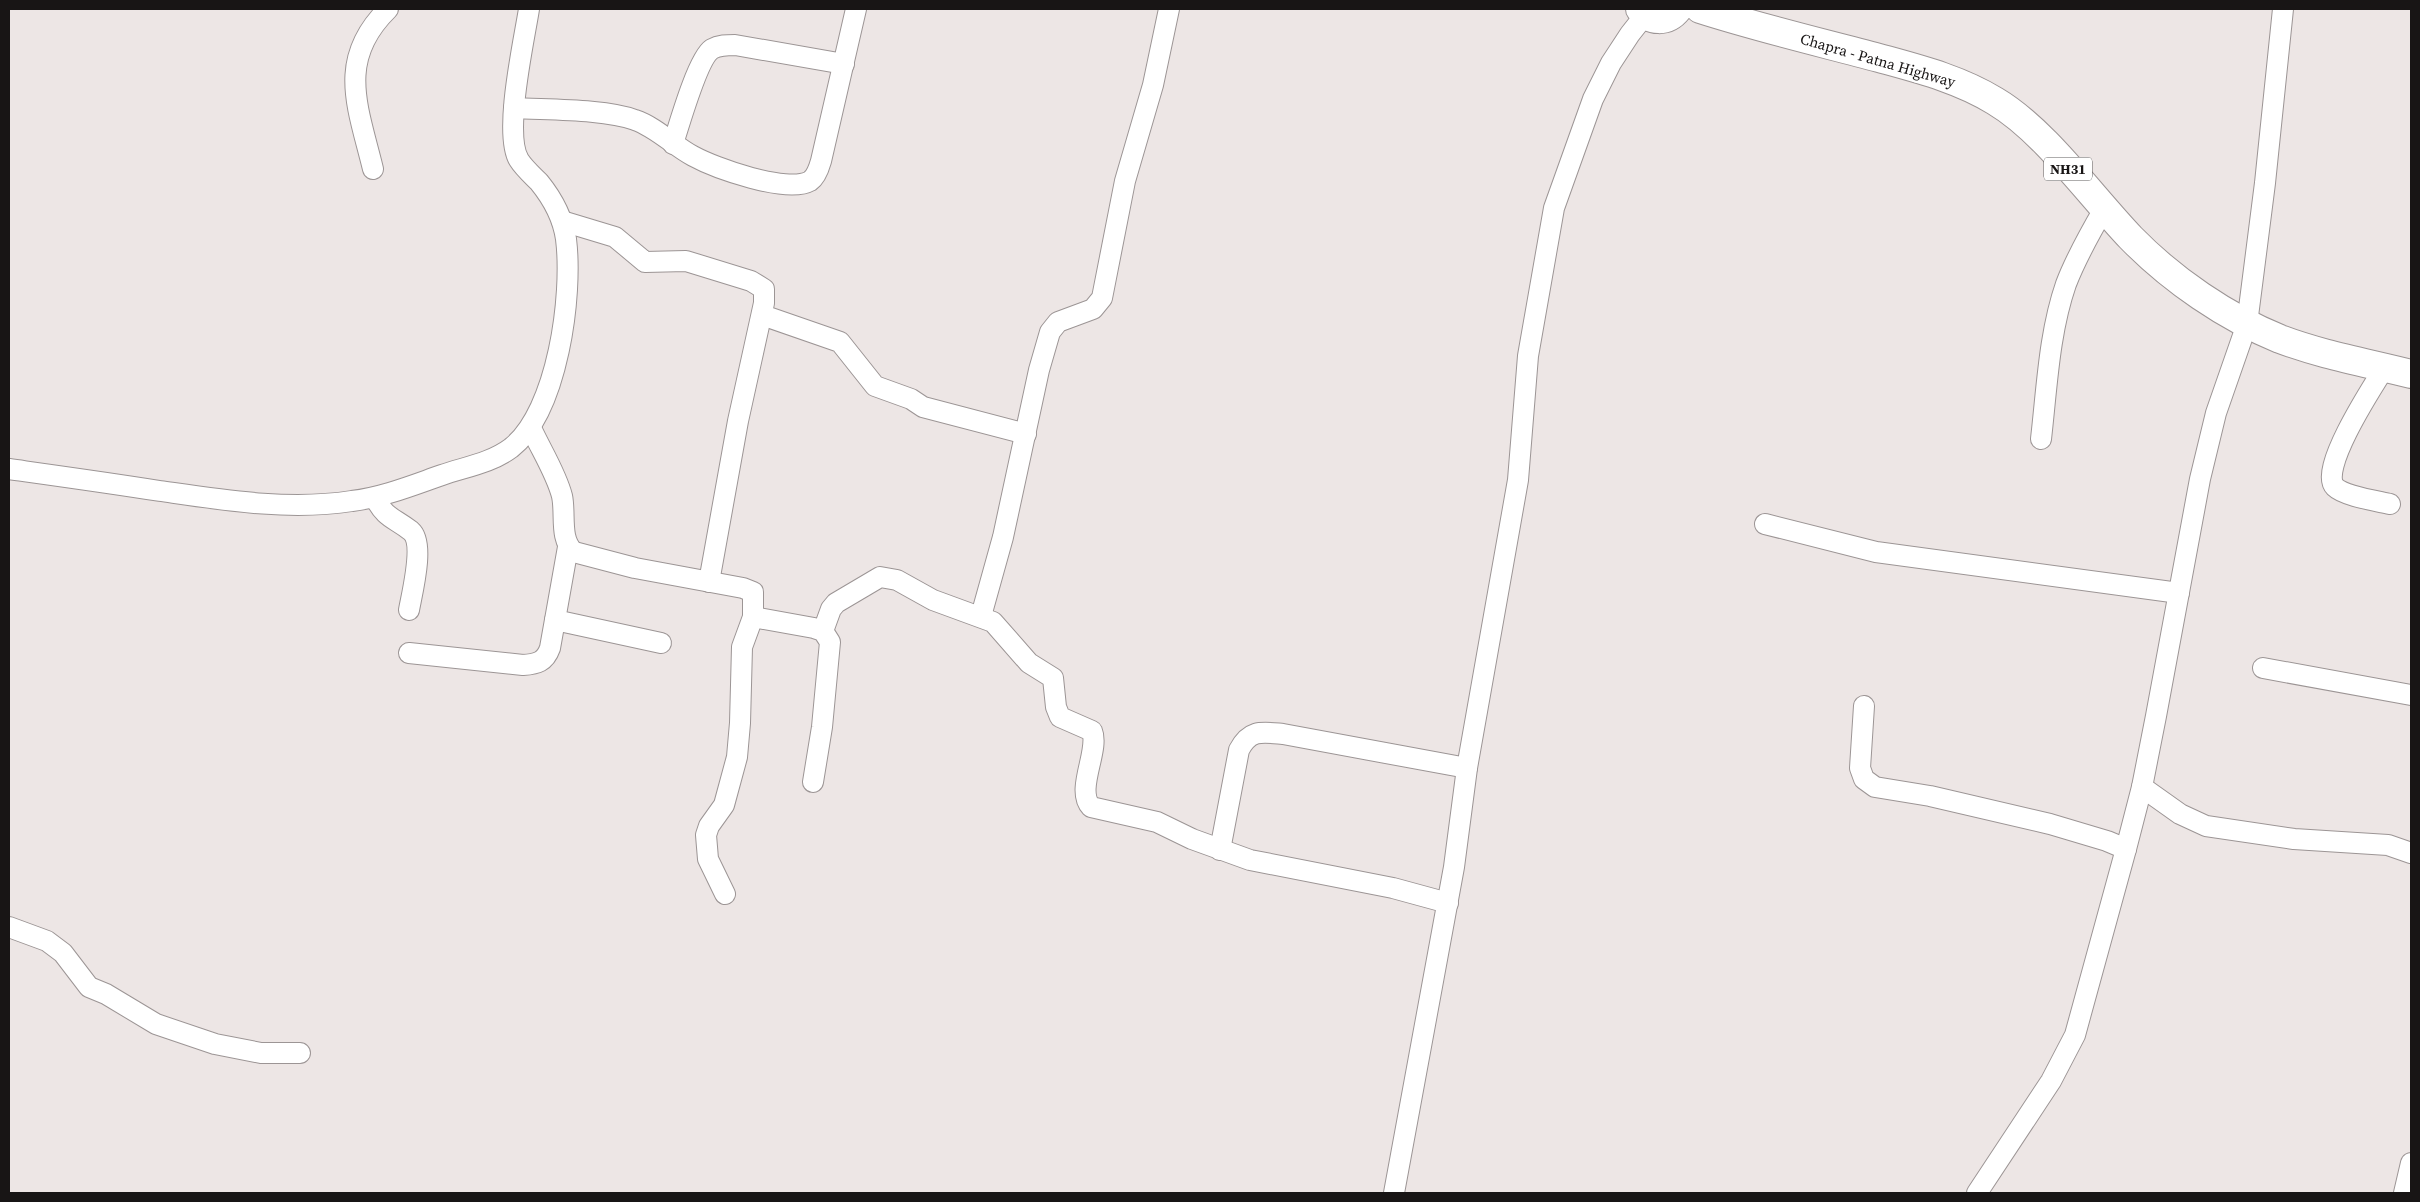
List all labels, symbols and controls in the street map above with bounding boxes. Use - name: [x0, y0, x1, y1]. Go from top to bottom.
- street label: Chapra - Patna Highway: [1798, 28, 1958, 92]
- road number: NH31: [2044, 157, 2092, 180]

